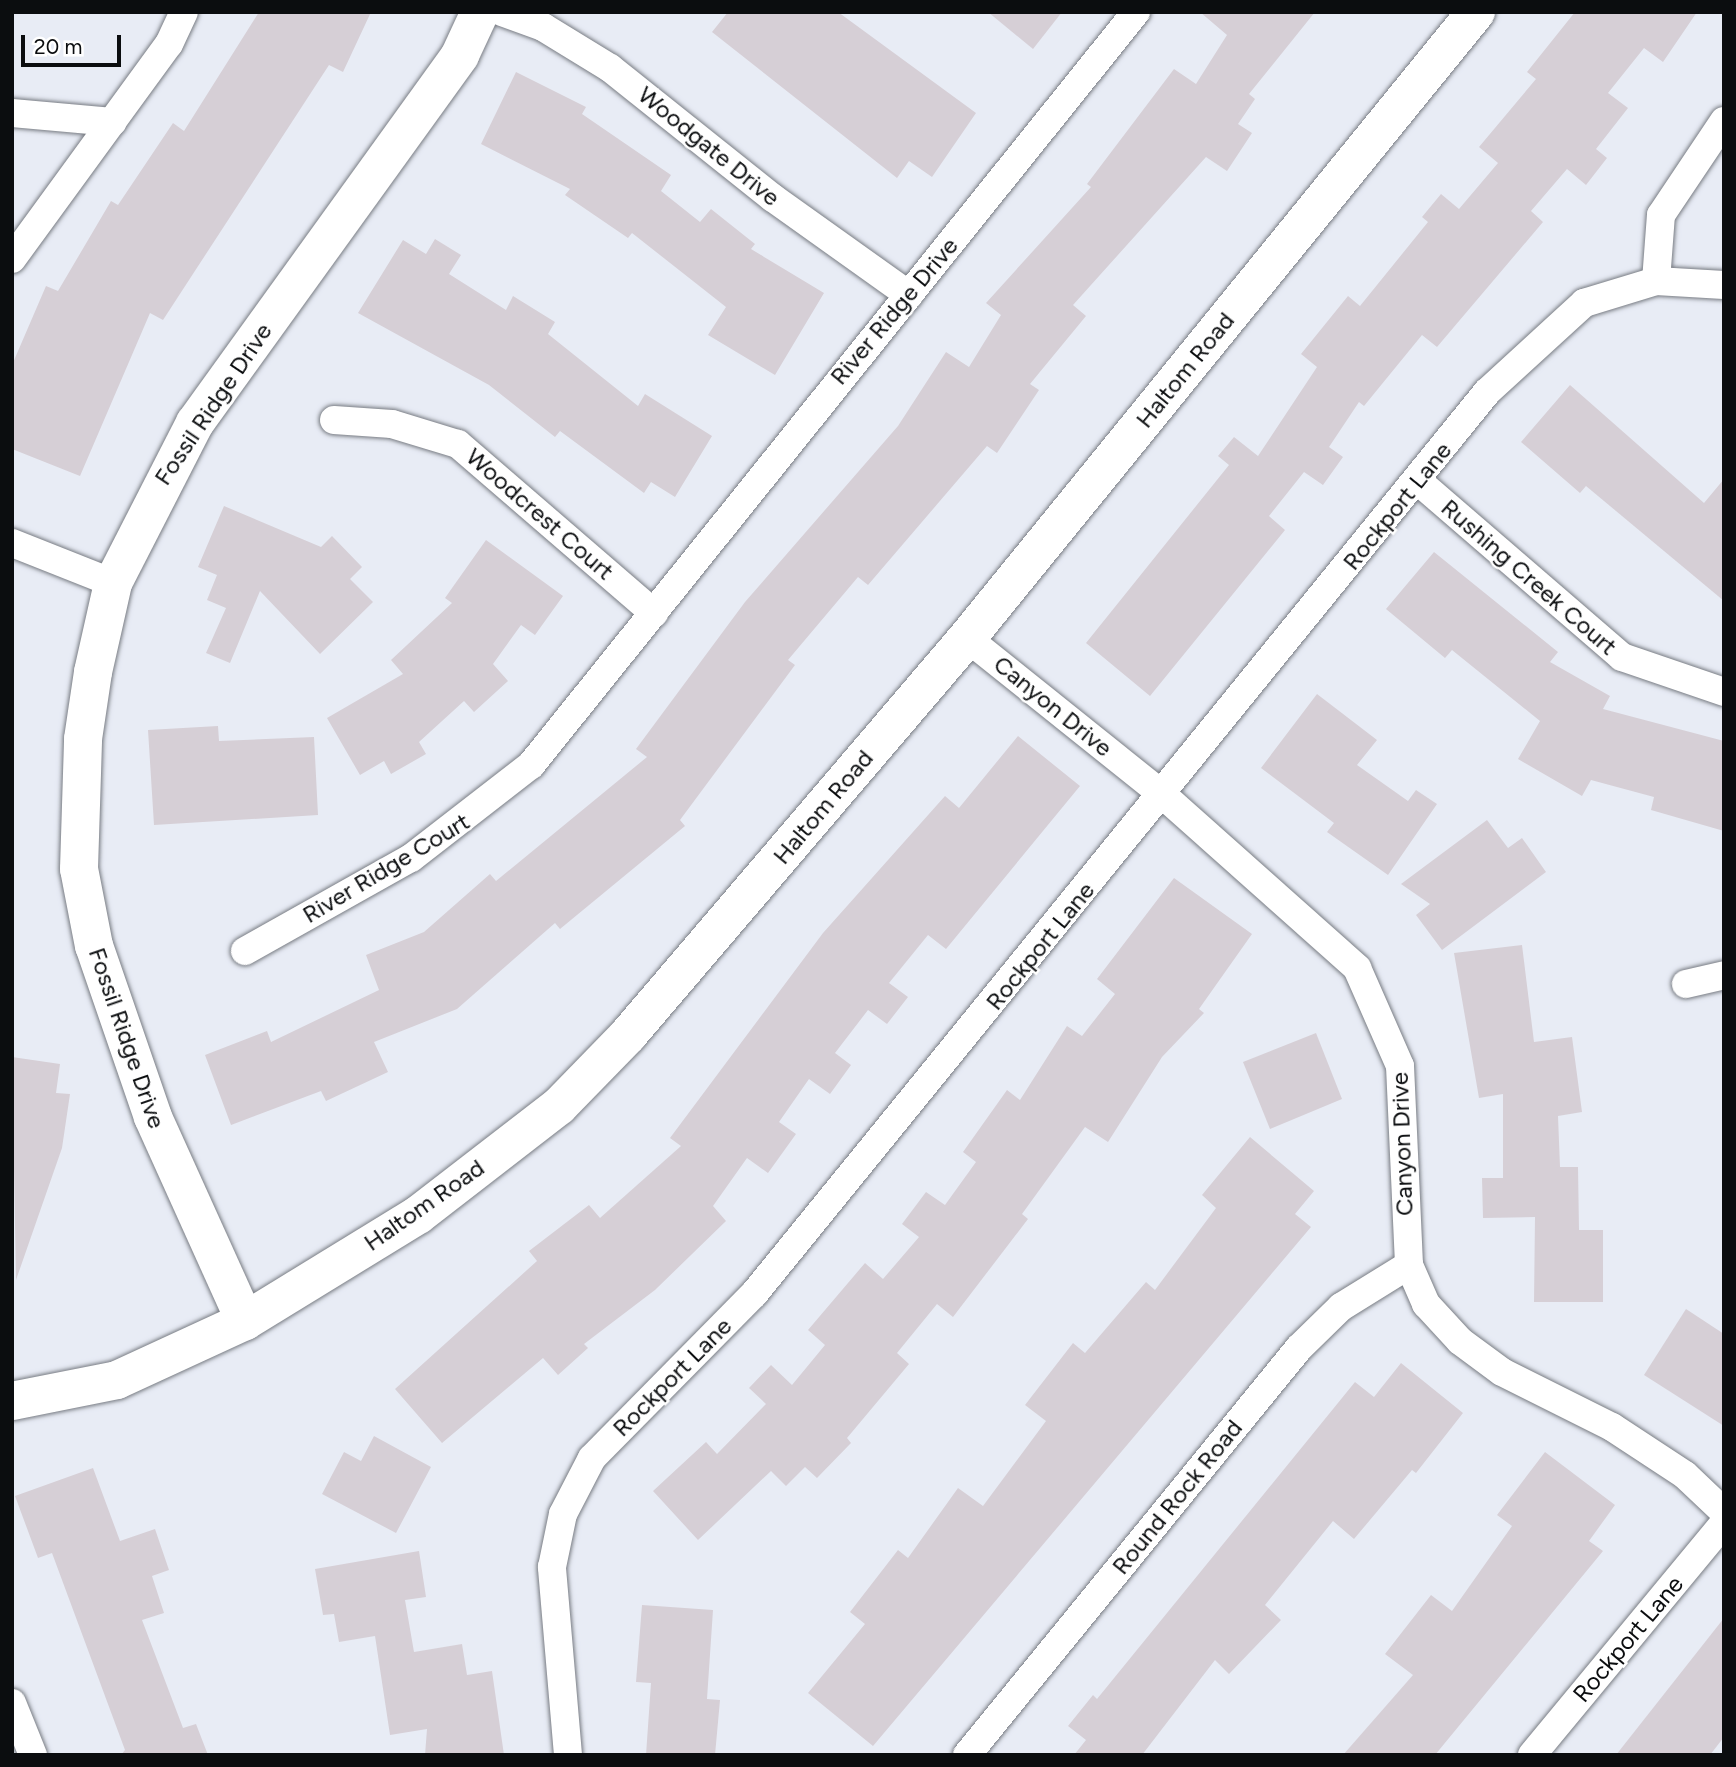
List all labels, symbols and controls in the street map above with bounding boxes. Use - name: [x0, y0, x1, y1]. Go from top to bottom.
- scale bar: [24, 21, 124, 65]
- text: 20 m: [34, 34, 82, 59]
- street label: Woodgate Drive: [632, 80, 786, 212]
- street label: River Ridge Drive: [824, 232, 964, 390]
- street label: Haltom Road: [1130, 307, 1240, 433]
- street label: Fossil Ridge Drive: [148, 318, 278, 490]
- street label: Rockport Lane: [1337, 436, 1457, 576]
- street label: Woodcrest Court: [460, 442, 620, 586]
- street label: Rushing Creek Court: [1435, 493, 1623, 661]
- street label: Canyon Drive: [988, 650, 1118, 762]
- street label: Haltom Road: [767, 744, 879, 870]
- street label: River Ridge Court: [297, 807, 475, 929]
- street label: Rockport Lane: [980, 876, 1100, 1016]
- street label: Fossil Ridge Drive: [83, 944, 171, 1132]
- street label: Canyon Drive: [1385, 1072, 1419, 1216]
- street label: Haltom Road: [358, 1153, 490, 1257]
- street label: Rockport Lane: [607, 1312, 737, 1442]
- street label: Round Rock Road: [1106, 1414, 1248, 1580]
- street label: Rockport Lane: [1567, 1570, 1689, 1708]

